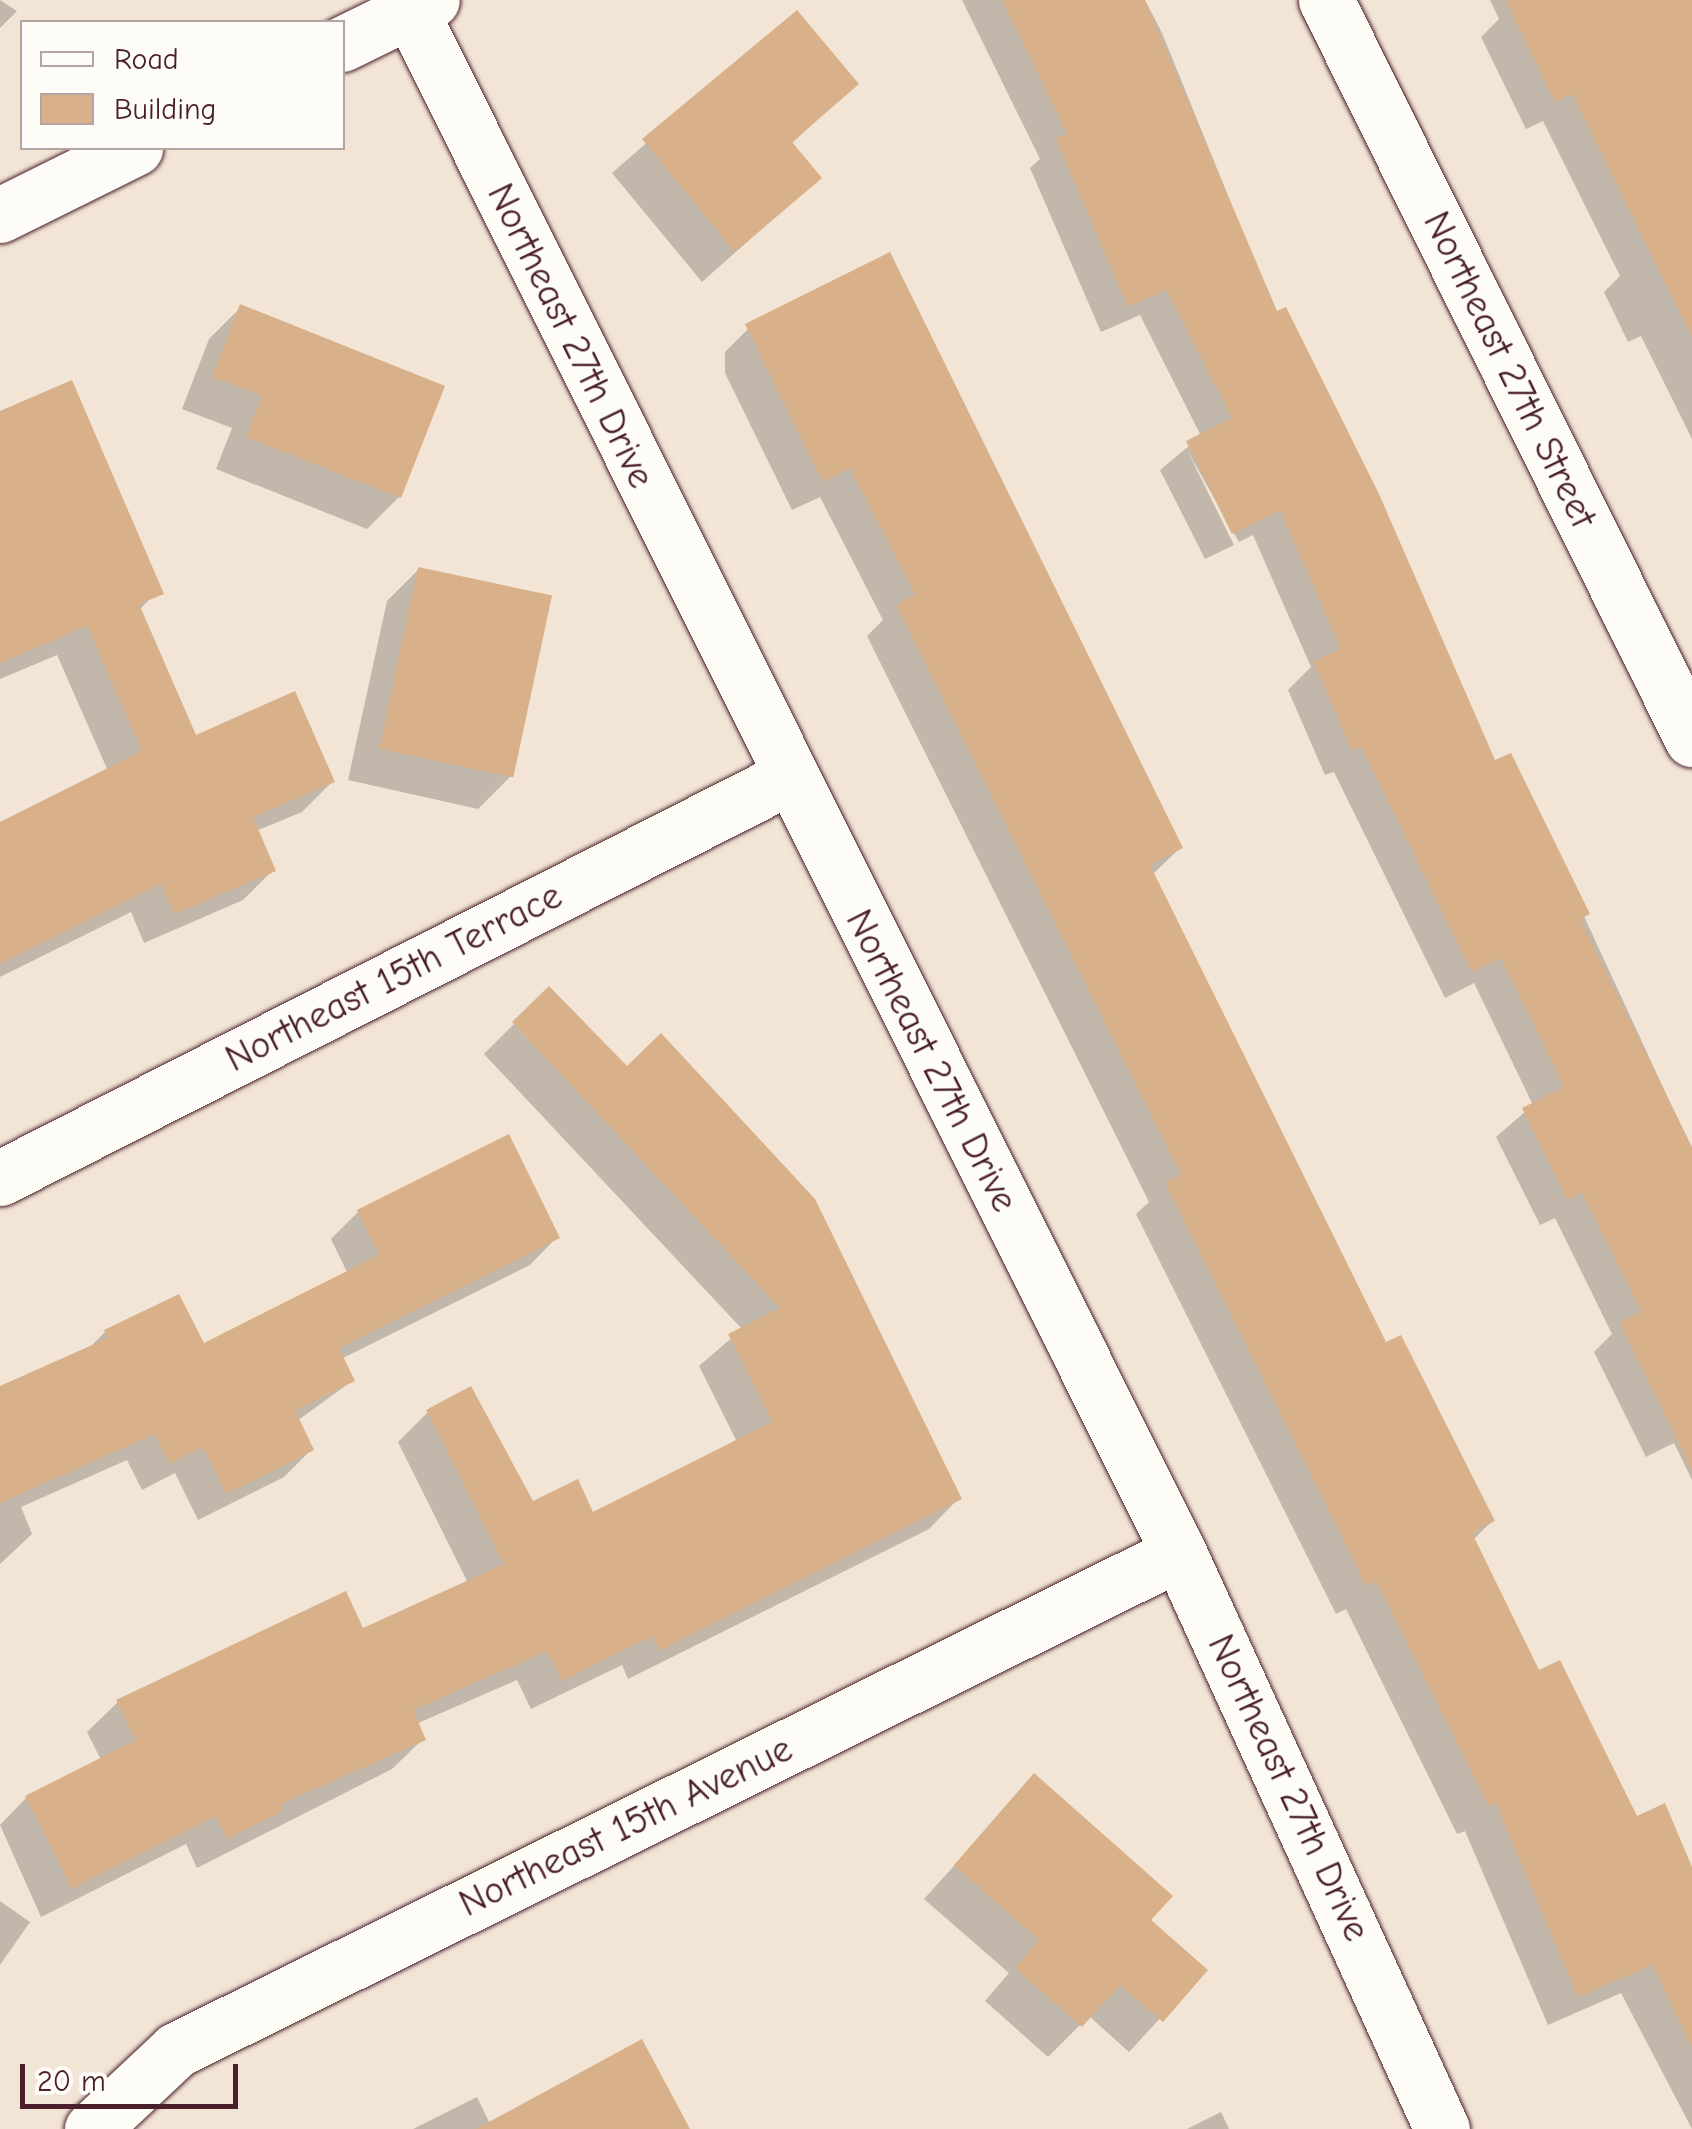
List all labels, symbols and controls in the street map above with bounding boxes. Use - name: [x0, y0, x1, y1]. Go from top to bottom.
- legend: [20, 20, 345, 150]
- text: Road: [114, 42, 179, 77]
- text: Building: [114, 92, 217, 127]
- street label: Northeast 27th Drive: [477, 176, 663, 496]
- street label: Northeast 27th Street: [1413, 204, 1605, 536]
- street label: Northeast 15th Terrace: [218, 873, 570, 1083]
- street label: Northeast 27th Drive: [835, 902, 1027, 1220]
- street label: Northeast 27th Drive: [1197, 1628, 1379, 1948]
- street label: Northeast 15th Avenue: [452, 1727, 800, 1927]
- scale bar: [25, 2044, 242, 2106]
- text: 20 m: [37, 2064, 106, 2099]

